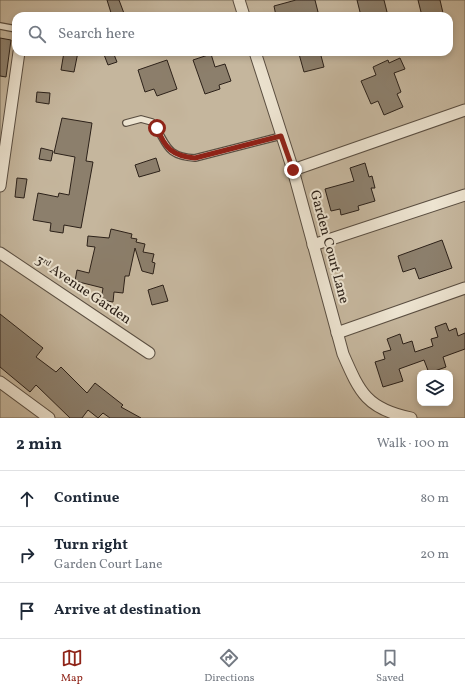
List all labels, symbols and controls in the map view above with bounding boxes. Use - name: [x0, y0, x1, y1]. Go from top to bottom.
- search box: [12, 12, 453, 56]
- icon: search: [26, 23, 48, 45]
- text: Search here: [58, 24, 135, 45]
- route start: [148, 119, 166, 137]
- route end: [284, 161, 302, 179]
- street label: Garden Court Lane: [305, 188, 353, 306]
- street label: 3ʳᵈ Avenue Garden: [31, 251, 135, 329]
- map controls: [417, 370, 453, 406]
- button: layers: [417, 370, 453, 406]
- text: 2 min: [16, 433, 62, 456]
- text: Walk · 100 m: [377, 435, 449, 453]
- icon: ahead: [16, 488, 38, 510]
- text: Continue: [54, 488, 119, 509]
- text: 80 m: [420, 490, 449, 508]
- text: Turn right: [54, 535, 128, 556]
- icon: right: [16, 544, 38, 566]
- text: 20 m: [420, 546, 449, 564]
- text: Garden Court Lane: [54, 556, 162, 574]
- icon: arrive: [16, 600, 38, 622]
- text: Arrive at destination: [54, 600, 201, 621]
- tab: Map: [61, 647, 83, 686]
- tab: Directions: [204, 647, 255, 686]
- tab: Saved: [376, 647, 404, 686]

